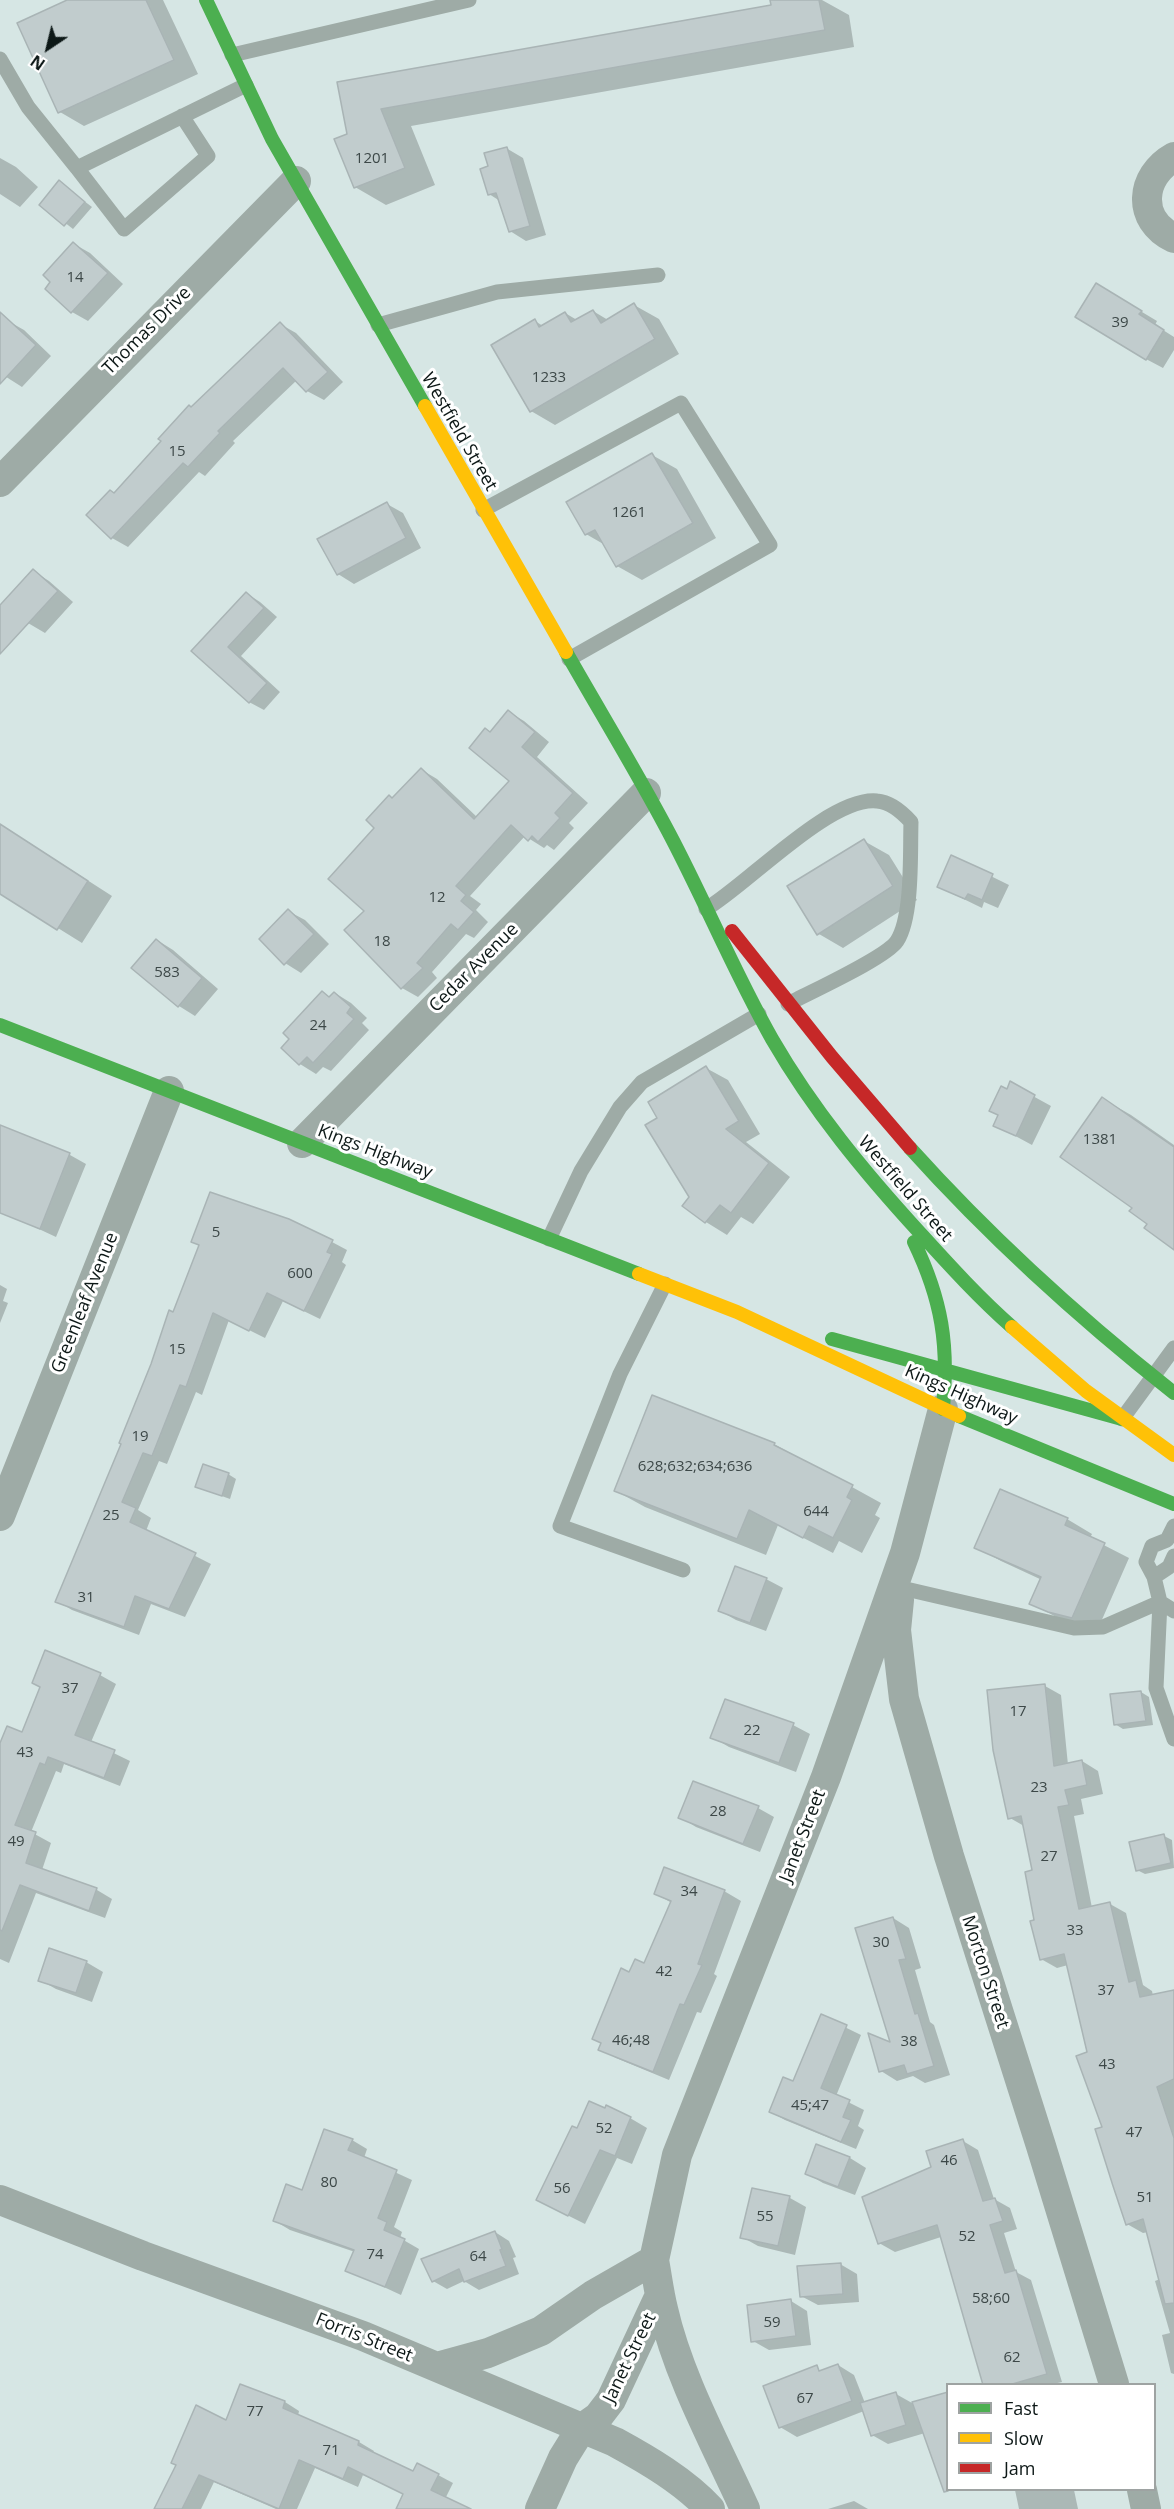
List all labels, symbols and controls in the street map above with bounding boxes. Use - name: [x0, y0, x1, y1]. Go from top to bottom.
- north arrow: [18, 18, 78, 78]
- text: N: [26, 50, 49, 75]
- house number: 1201: [355, 150, 389, 168]
- house number: 14: [66, 269, 84, 287]
- street label: Thomas Drive: [98, 282, 196, 380]
- house number: 39: [1111, 314, 1129, 332]
- street label: Westfield Street: [416, 369, 502, 495]
- house number: 1233: [532, 369, 566, 387]
- house number: 15: [168, 443, 186, 461]
- house number: 1261: [612, 504, 646, 522]
- house number: 12: [428, 889, 446, 907]
- street label: Cedar Avenue: [425, 919, 523, 1017]
- house number: 18: [373, 933, 391, 951]
- house number: 583: [154, 964, 180, 982]
- house number: 24: [309, 1017, 327, 1035]
- street label: Kings Highway: [315, 1120, 435, 1184]
- house number: 1381: [1083, 1131, 1117, 1149]
- street label: Westfield Street: [853, 1132, 957, 1246]
- house number: 5: [212, 1224, 220, 1242]
- street label: Greenleaf Avenue: [47, 1230, 123, 1376]
- house number: 600: [287, 1265, 313, 1283]
- house number: 15: [168, 1341, 186, 1359]
- street label: Kings Highway: [901, 1360, 1021, 1430]
- house number: 19: [131, 1428, 149, 1446]
- house number: 628;632;634;636: [638, 1458, 752, 1476]
- house number: 644: [803, 1503, 829, 1521]
- house number: 25: [102, 1507, 120, 1525]
- house number: 31: [77, 1589, 95, 1607]
- house number: 37: [61, 1680, 79, 1698]
- house number: 17: [1009, 1703, 1027, 1721]
- house number: 22: [743, 1722, 761, 1740]
- house number: 43: [16, 1744, 34, 1762]
- house number: 23: [1030, 1779, 1048, 1797]
- street label: Janet Street: [775, 1787, 831, 1885]
- house number: 28: [709, 1803, 727, 1821]
- house number: 49: [7, 1833, 25, 1851]
- house number: 27: [1040, 1848, 1058, 1866]
- house number: 34: [680, 1883, 698, 1901]
- street label: Morton Street: [957, 1913, 1013, 2031]
- house number: 33: [1066, 1922, 1084, 1940]
- house number: 30: [872, 1934, 890, 1952]
- house number: 42: [655, 1963, 673, 1981]
- house number: 37: [1097, 1982, 1115, 2000]
- house number: 46;48: [612, 2032, 650, 2050]
- house number: 38: [900, 2033, 918, 2051]
- house number: 43: [1098, 2056, 1116, 2074]
- house number: 45;47: [791, 2097, 829, 2115]
- house number: 52: [595, 2120, 613, 2138]
- house number: 47: [1125, 2124, 1143, 2142]
- house number: 46: [940, 2152, 958, 2170]
- house number: 80: [320, 2174, 338, 2192]
- house number: 56: [553, 2180, 571, 2198]
- house number: 51: [1136, 2189, 1154, 2207]
- house number: 55: [756, 2208, 774, 2226]
- house number: 52: [958, 2228, 976, 2246]
- house number: 74: [366, 2246, 384, 2264]
- house number: 64: [469, 2248, 487, 2266]
- house number: 58;60: [972, 2290, 1010, 2308]
- street label: Forris Street: [312, 2309, 416, 2367]
- street label: Janet Street: [599, 2310, 661, 2406]
- house number: 59: [763, 2314, 781, 2332]
- house number: 62: [1003, 2349, 1021, 2367]
- legend: [946, 2383, 1156, 2491]
- house number: 67: [796, 2390, 814, 2408]
- text: Fast: [1004, 2396, 1038, 2420]
- house number: 77: [246, 2403, 264, 2421]
- text: Slow: [1004, 2426, 1043, 2450]
- house number: 71: [322, 2442, 340, 2460]
- text: Jam: [1004, 2456, 1036, 2480]

